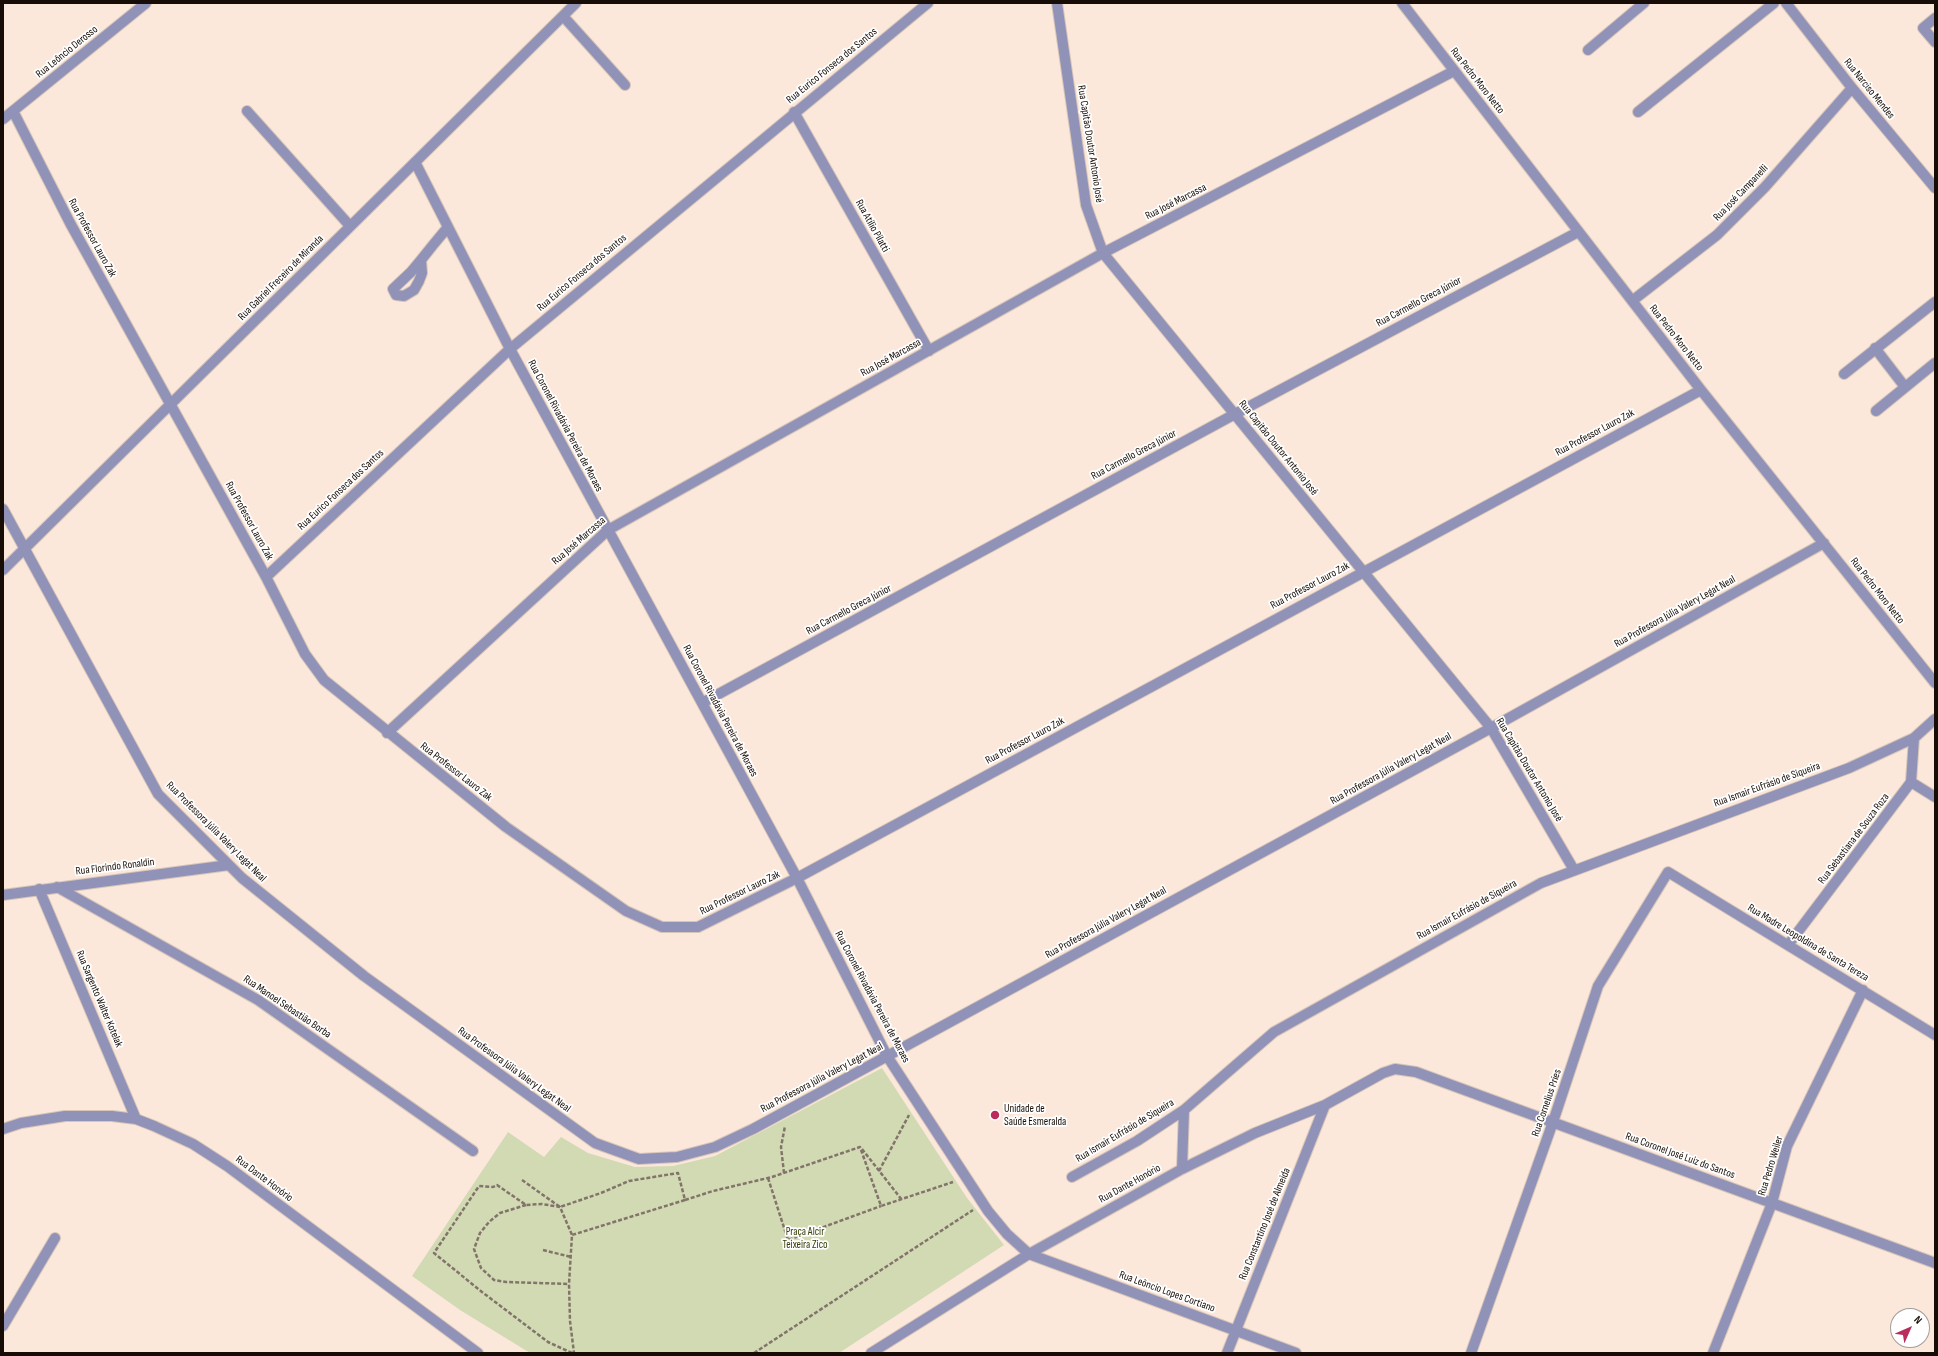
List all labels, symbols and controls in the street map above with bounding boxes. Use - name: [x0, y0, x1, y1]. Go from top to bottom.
- street label: Rua Leôncio Derosso: [33, 23, 101, 81]
- street label: Rua Eurico Fonseca dos Santos: [784, 25, 880, 107]
- street label: Rua Pedro Moro Netto: [1447, 45, 1507, 117]
- street label: Rua Narciso Mendes: [1841, 56, 1897, 122]
- street label: Rua Capitão Doutor Antonio José: [1074, 84, 1106, 204]
- street label: Rua José Campanelli: [1711, 162, 1771, 224]
- street label: Rua José Marcassa: [1143, 181, 1209, 223]
- street label: Rua Professor Lauro Zak: [65, 197, 119, 279]
- street label: Rua Atílio Pilatti: [852, 197, 892, 255]
- street label: Rua Eurico Fonseca dos Santos: [535, 232, 629, 314]
- street label: Rua Gabriel Freceiro de Miranda: [236, 233, 326, 323]
- street label: Rua Carmello Greca Júnior: [1374, 274, 1464, 330]
- street label: Rua Pedro Moro Netto: [1646, 302, 1706, 374]
- street label: Rua José Marcassa: [859, 336, 923, 380]
- street label: Rua Coronel Rivadávia Pereira de Moraes: [525, 358, 605, 494]
- street label: Rua Capitão Doutor Antonio José: [1236, 398, 1320, 498]
- street label: Rua Professor Lauro Zak: [1553, 407, 1637, 459]
- street label: Rua Carmello Greca Júnior: [1089, 427, 1179, 483]
- street label: Rua Eurico Fonseca dos Santos: [295, 447, 387, 533]
- street label: Rua Professor Lauro Zak: [222, 480, 276, 562]
- street label: Rua José Marcassa: [549, 514, 609, 568]
- street label: Rua Pedro Moro Netto: [1847, 555, 1907, 627]
- street label: Rua Professor Lauro Zak: [1268, 560, 1352, 612]
- street label: Rua Professora Júlia Valery Legat Neal: [1612, 573, 1738, 651]
- street label: Rua Carmello Greca Júnior: [804, 582, 894, 638]
- street label: Rua Coronel Rivadávia Pereira de Moraes: [680, 643, 760, 779]
- street label: Rua Professor Lauro Zak: [983, 715, 1067, 767]
- street label: Rua Capitão Doutor Antonio José: [1493, 716, 1565, 824]
- street label: Rua Professora Júlia Valery Legat Neal: [1328, 730, 1454, 808]
- street label: Rua Professor Lauro Zak: [417, 740, 495, 804]
- street label: Rua Ismair Eufrásio de Siqueira: [1712, 760, 1822, 810]
- street label: Rua Professora Júlia Valery Legat Neal: [163, 779, 269, 885]
- street label: Rua Sebastiana de Souza Roza: [1816, 791, 1892, 887]
- street label: Rua Florindo Ronaldin: [75, 856, 155, 878]
- street label: Rua Professor Lauro Zak: [698, 868, 782, 918]
- street label: Rua Ismair Eufrásio de Siqueira: [1415, 877, 1519, 943]
- street label: Rua Professora Júlia Valery Legat Neal: [1043, 884, 1169, 962]
- street label: Rua Madre Leopoldina de Santa Tereza: [1745, 902, 1871, 984]
- street label: Rua Coronel Rivadávia Pereira de Moraes: [832, 929, 912, 1065]
- street label: Rua Sargento Walter Kotelak: [73, 949, 125, 1049]
- street label: Rua Manoel Sebastião Borba: [241, 973, 333, 1041]
- street label: Rua Professora Júlia Valery Legat Neal: [455, 1025, 573, 1115]
- street label: Rua Professora Júlia Valery Legat Neal: [759, 1040, 885, 1116]
- street label: Rua Cornelius Pries: [1529, 1067, 1565, 1139]
- street label: Rua Ismair Eufrásio de Siqueira: [1073, 1096, 1177, 1166]
- place label: Unidade de Saúde Esmeralda: [1004, 1102, 1066, 1128]
- marker: Unidade de Saúde Esmeralda: [989, 1109, 1001, 1121]
- street label: Rua Coronel José Luiz do Santos: [1623, 1130, 1737, 1182]
- street label: Rua Pedro Weiler: [1756, 1135, 1786, 1197]
- street label: Rua Dante Honório: [233, 1153, 295, 1205]
- street label: Rua Dante Honório: [1097, 1162, 1163, 1206]
- street label: Rua Constantino José de Almeida: [1236, 1166, 1294, 1282]
- park label: Praça Alcir Teixeira Zico: [782, 1225, 828, 1251]
- street label: Rua Leôncio Lopes Cortiano: [1117, 1268, 1217, 1316]
- north arrow: [1890, 1308, 1930, 1348]
- text: N: [1911, 1313, 1925, 1327]

